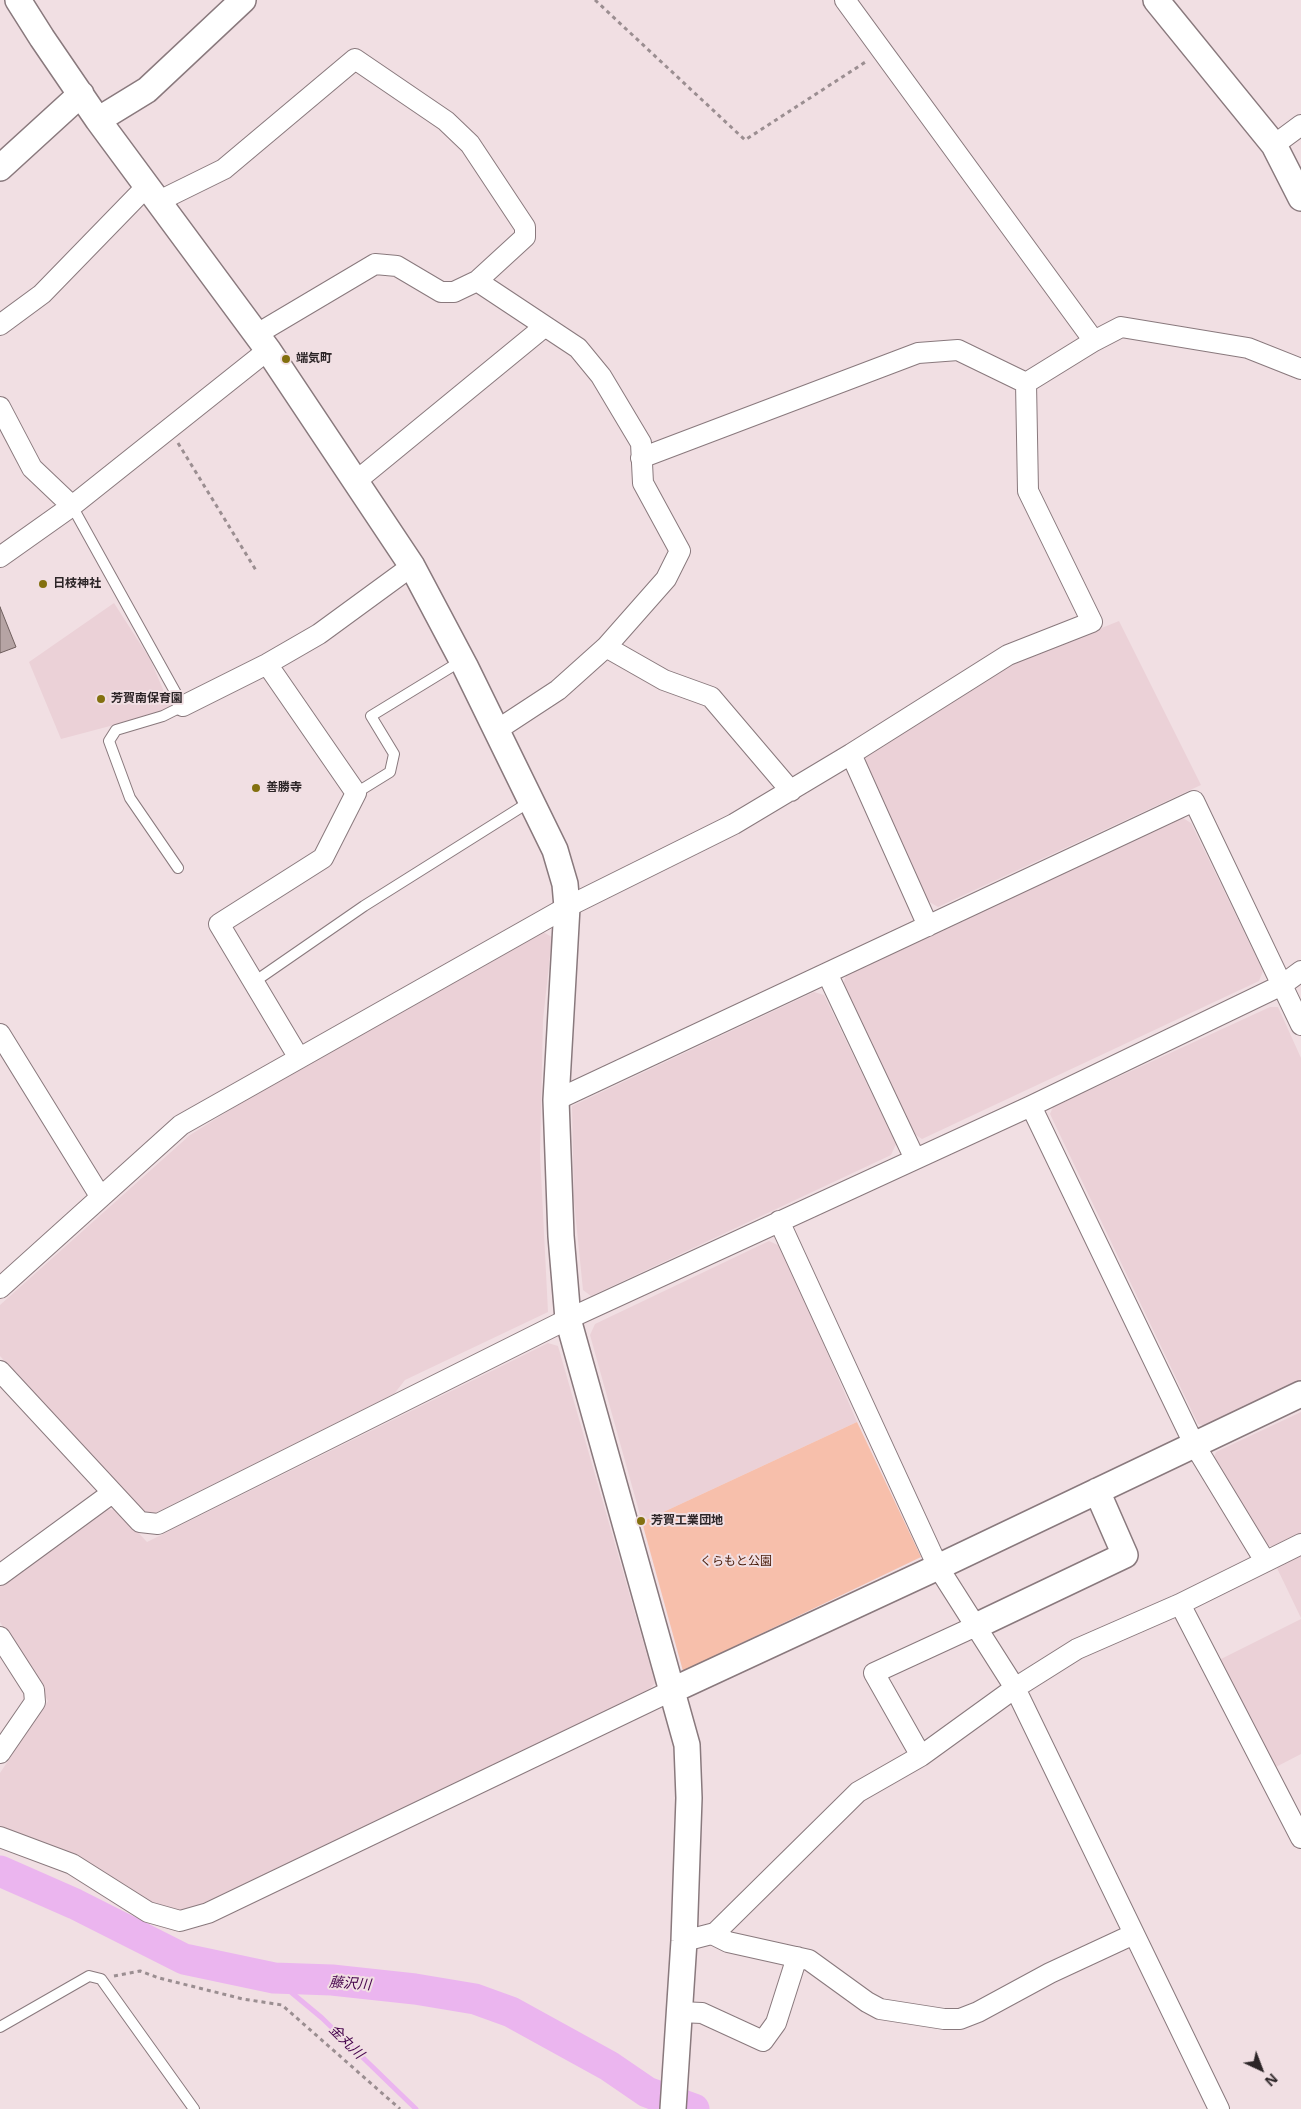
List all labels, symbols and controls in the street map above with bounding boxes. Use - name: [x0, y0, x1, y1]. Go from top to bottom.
- place label: 端気町: [296, 352, 332, 366]
- marker: 端気町: [280, 353, 292, 365]
- place label: 日枝神社: [53, 577, 101, 591]
- marker: 日枝神社: [37, 578, 49, 590]
- place label: 芳賀南保育園: [111, 692, 183, 706]
- marker: 芳賀南保育園: [95, 693, 107, 705]
- place label: 善勝寺: [266, 781, 302, 795]
- marker: 善勝寺: [250, 782, 262, 794]
- place label: 芳賀工業団地: [651, 1514, 723, 1528]
- marker: 芳賀工業団地: [635, 1515, 647, 1527]
- park label: くらもと公園: [700, 1555, 772, 1569]
- water label: 藤沢川: [328, 1974, 372, 1994]
- water label: 金丸川: [325, 2021, 367, 2063]
- north arrow: [1236, 2044, 1286, 2094]
- text: N: [1261, 2069, 1282, 2091]

